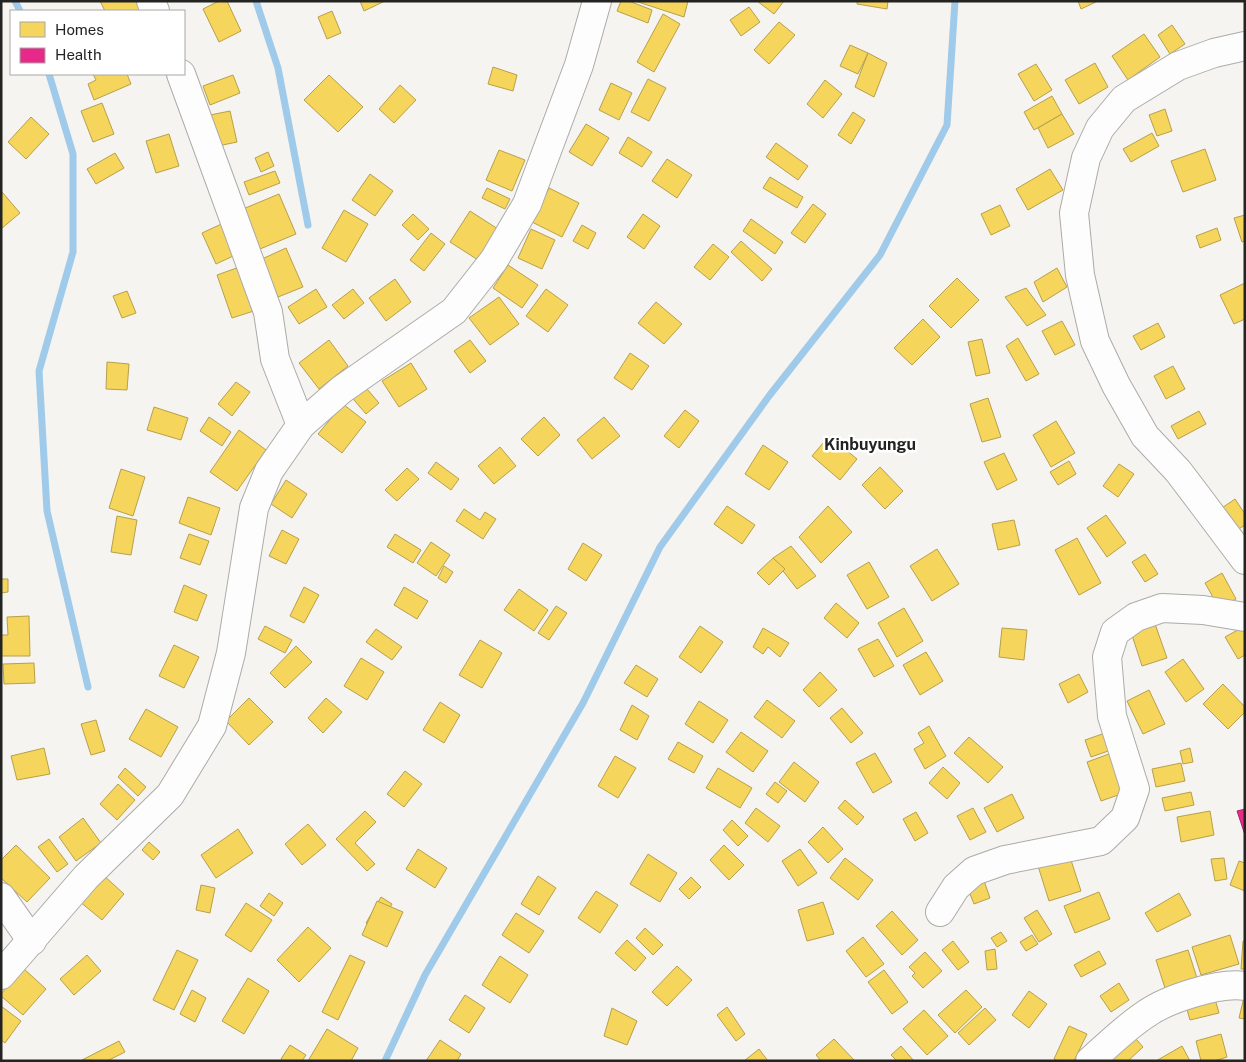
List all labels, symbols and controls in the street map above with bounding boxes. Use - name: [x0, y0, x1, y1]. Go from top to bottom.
- legend: [10, 10, 185, 75]
- text: Homes: [55, 21, 104, 38]
- text: Health: [55, 46, 102, 63]
- district label: Kinbuyungu: [824, 435, 916, 454]

